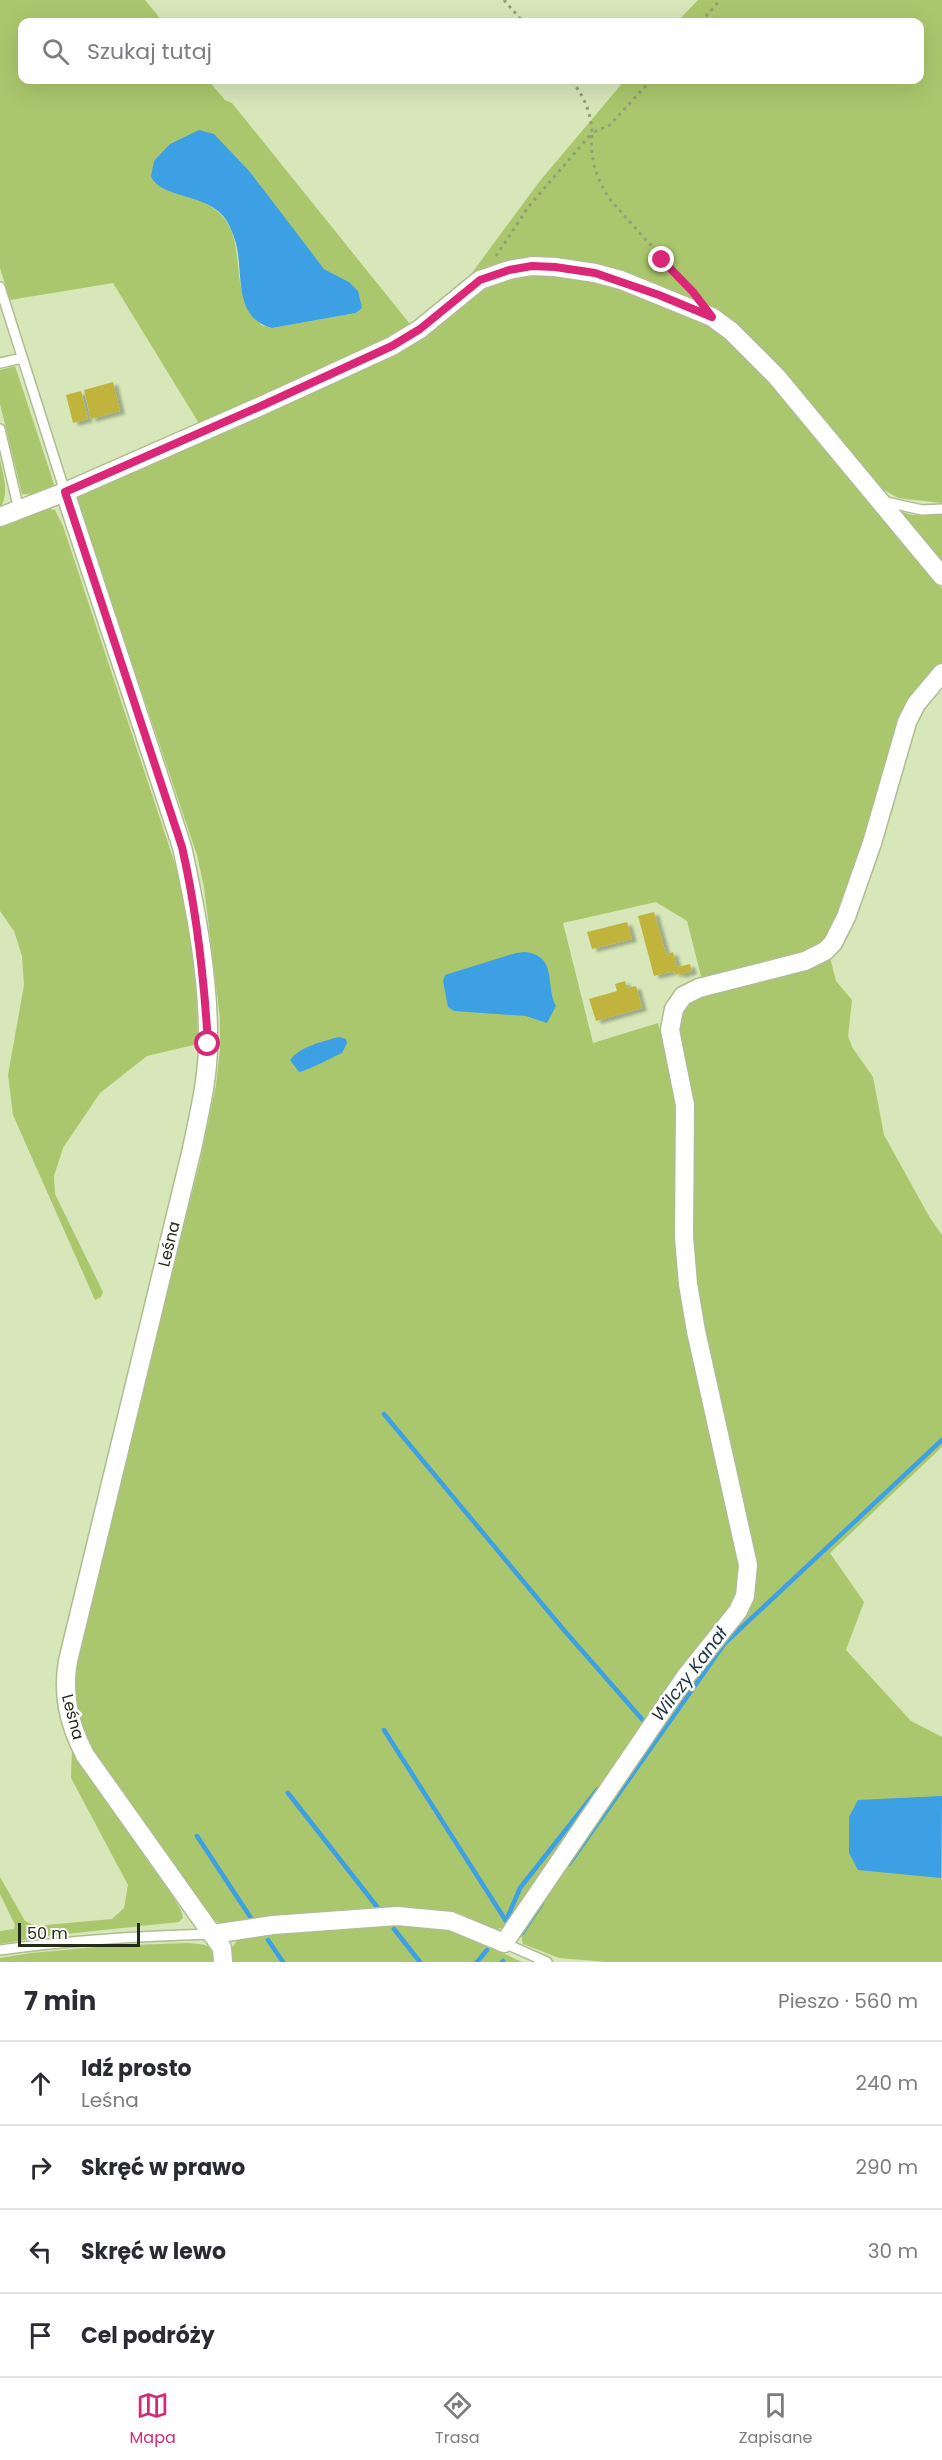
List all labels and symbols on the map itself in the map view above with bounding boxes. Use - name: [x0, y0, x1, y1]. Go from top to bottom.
- route end: [648, 246, 674, 272]
- route start: [194, 1030, 220, 1056]
- street label: Leśna: [152, 1219, 186, 1269]
- water label: Wilczy Kanał: [645, 1621, 733, 1726]
- street label: Leśna: [56, 1692, 90, 1742]
- scale bar: [18, 1920, 140, 1948]

